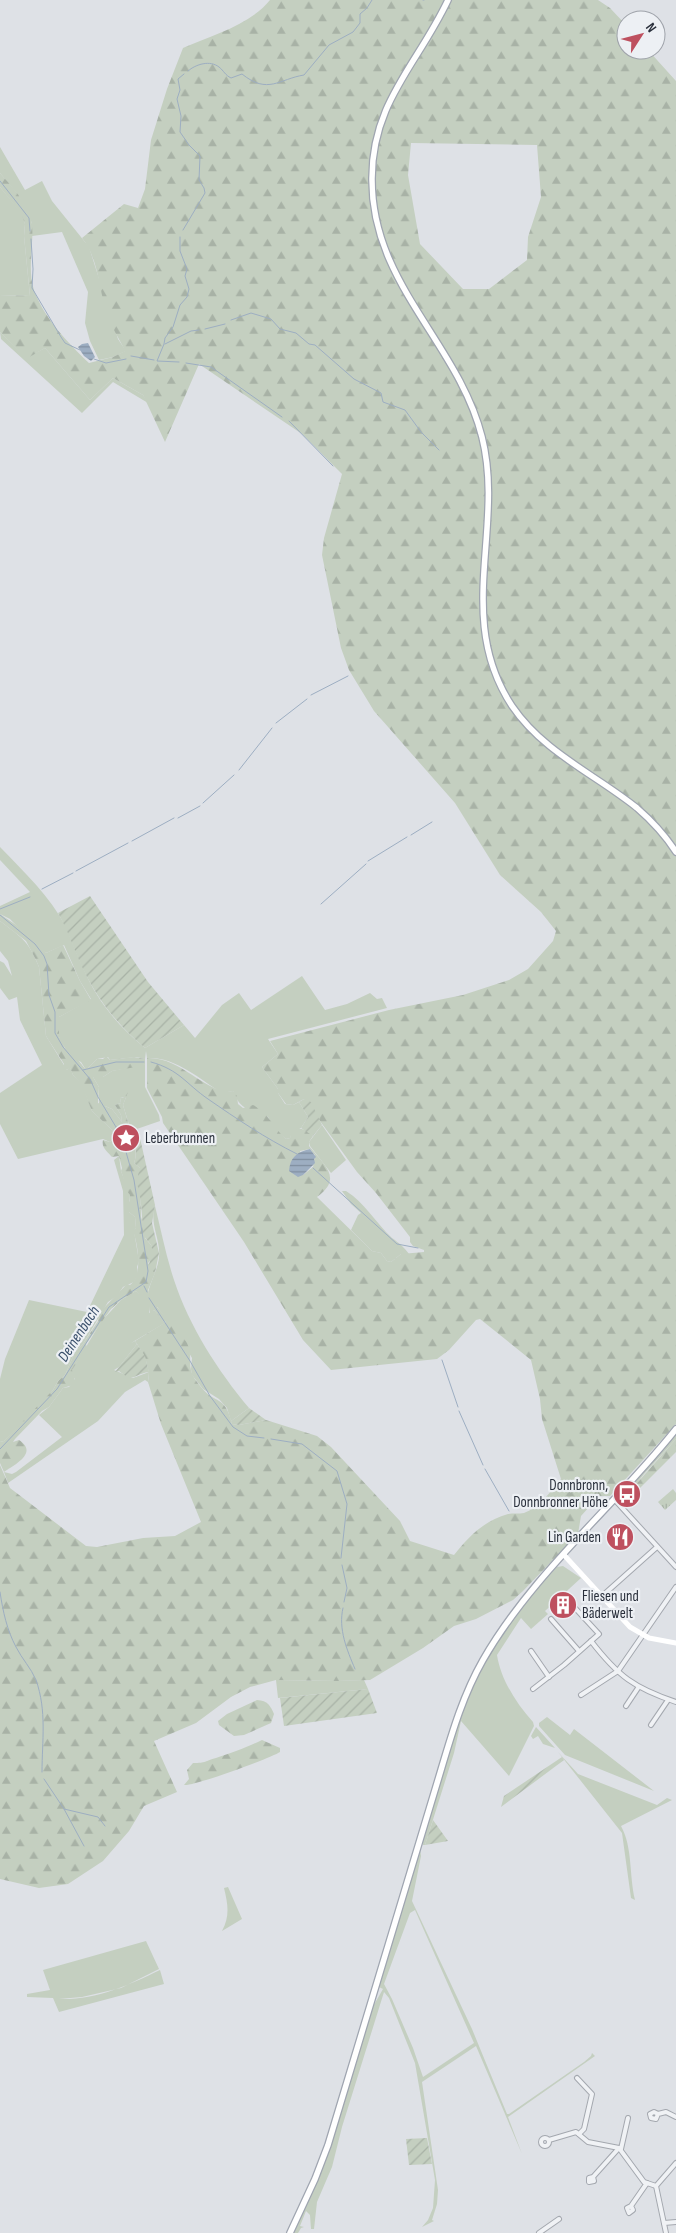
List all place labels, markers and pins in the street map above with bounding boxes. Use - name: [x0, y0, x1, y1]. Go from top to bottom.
- place icon: Leberbrunnen: [111, 1123, 141, 1153]
- place label: Leberbrunnen: [145, 1129, 215, 1148]
- place label: Donnbronn, Donnbronner Höhe: [513, 1476, 608, 1512]
- bus stop icon: Donnbronn, Donnbronner Höhe: [612, 1479, 642, 1509]
- restaurant icon: Lin Garden: [605, 1522, 635, 1552]
- place label: Lin Garden: [548, 1528, 601, 1547]
- place label: Fliesen und Bäderwelt: [582, 1587, 639, 1623]
- building icon: Fliesen und Bäderwelt: [548, 1590, 578, 1620]

